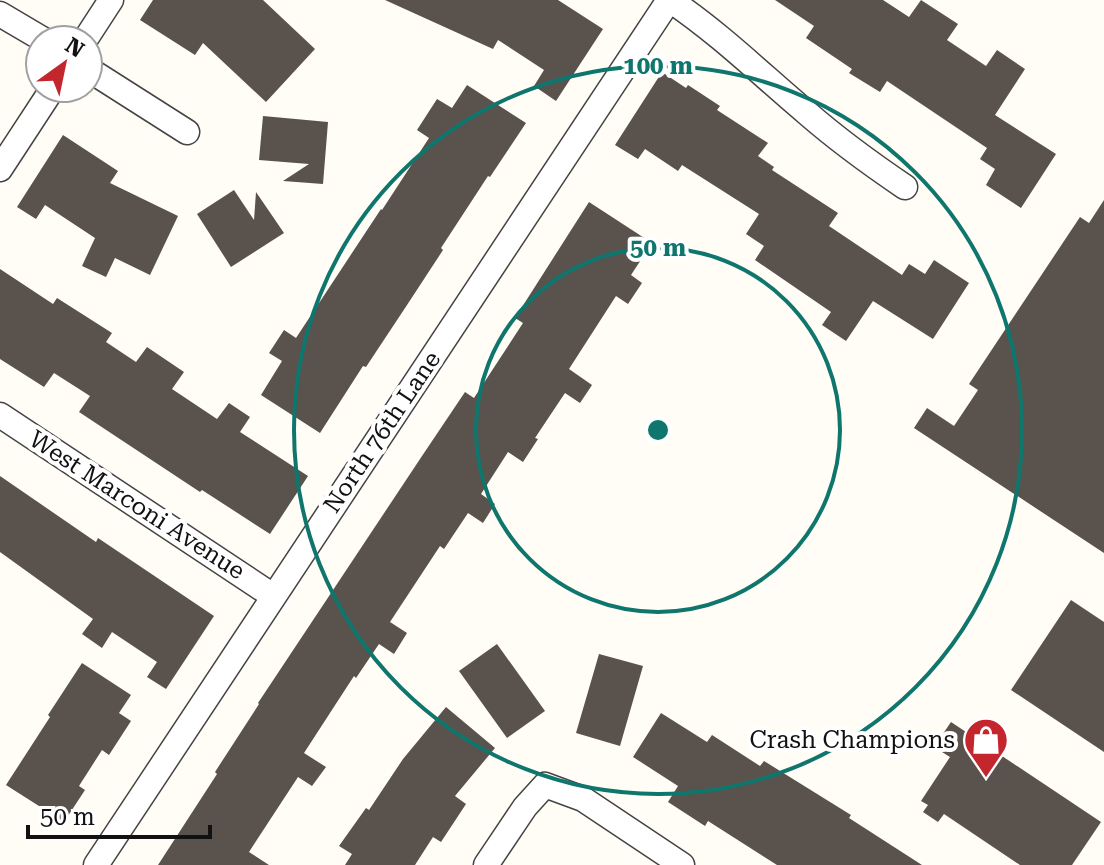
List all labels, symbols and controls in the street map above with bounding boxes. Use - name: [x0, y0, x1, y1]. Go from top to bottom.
- north arrow: [24, 24, 104, 104]
- text: N: [61, 33, 89, 63]
- text: 100 m: [623, 52, 693, 80]
- text: 50 m: [630, 234, 686, 262]
- street label: North 76th Lane: [318, 346, 446, 518]
- centre of rings: [644, 416, 672, 444]
- street label: West Marconi Avenue: [24, 425, 250, 585]
- shop icon: Crash Champions: [962, 716, 1010, 779]
- place label: Crash Champions: [749, 726, 955, 754]
- scale bar: [28, 789, 210, 839]
- text: 50 m: [40, 803, 95, 831]

